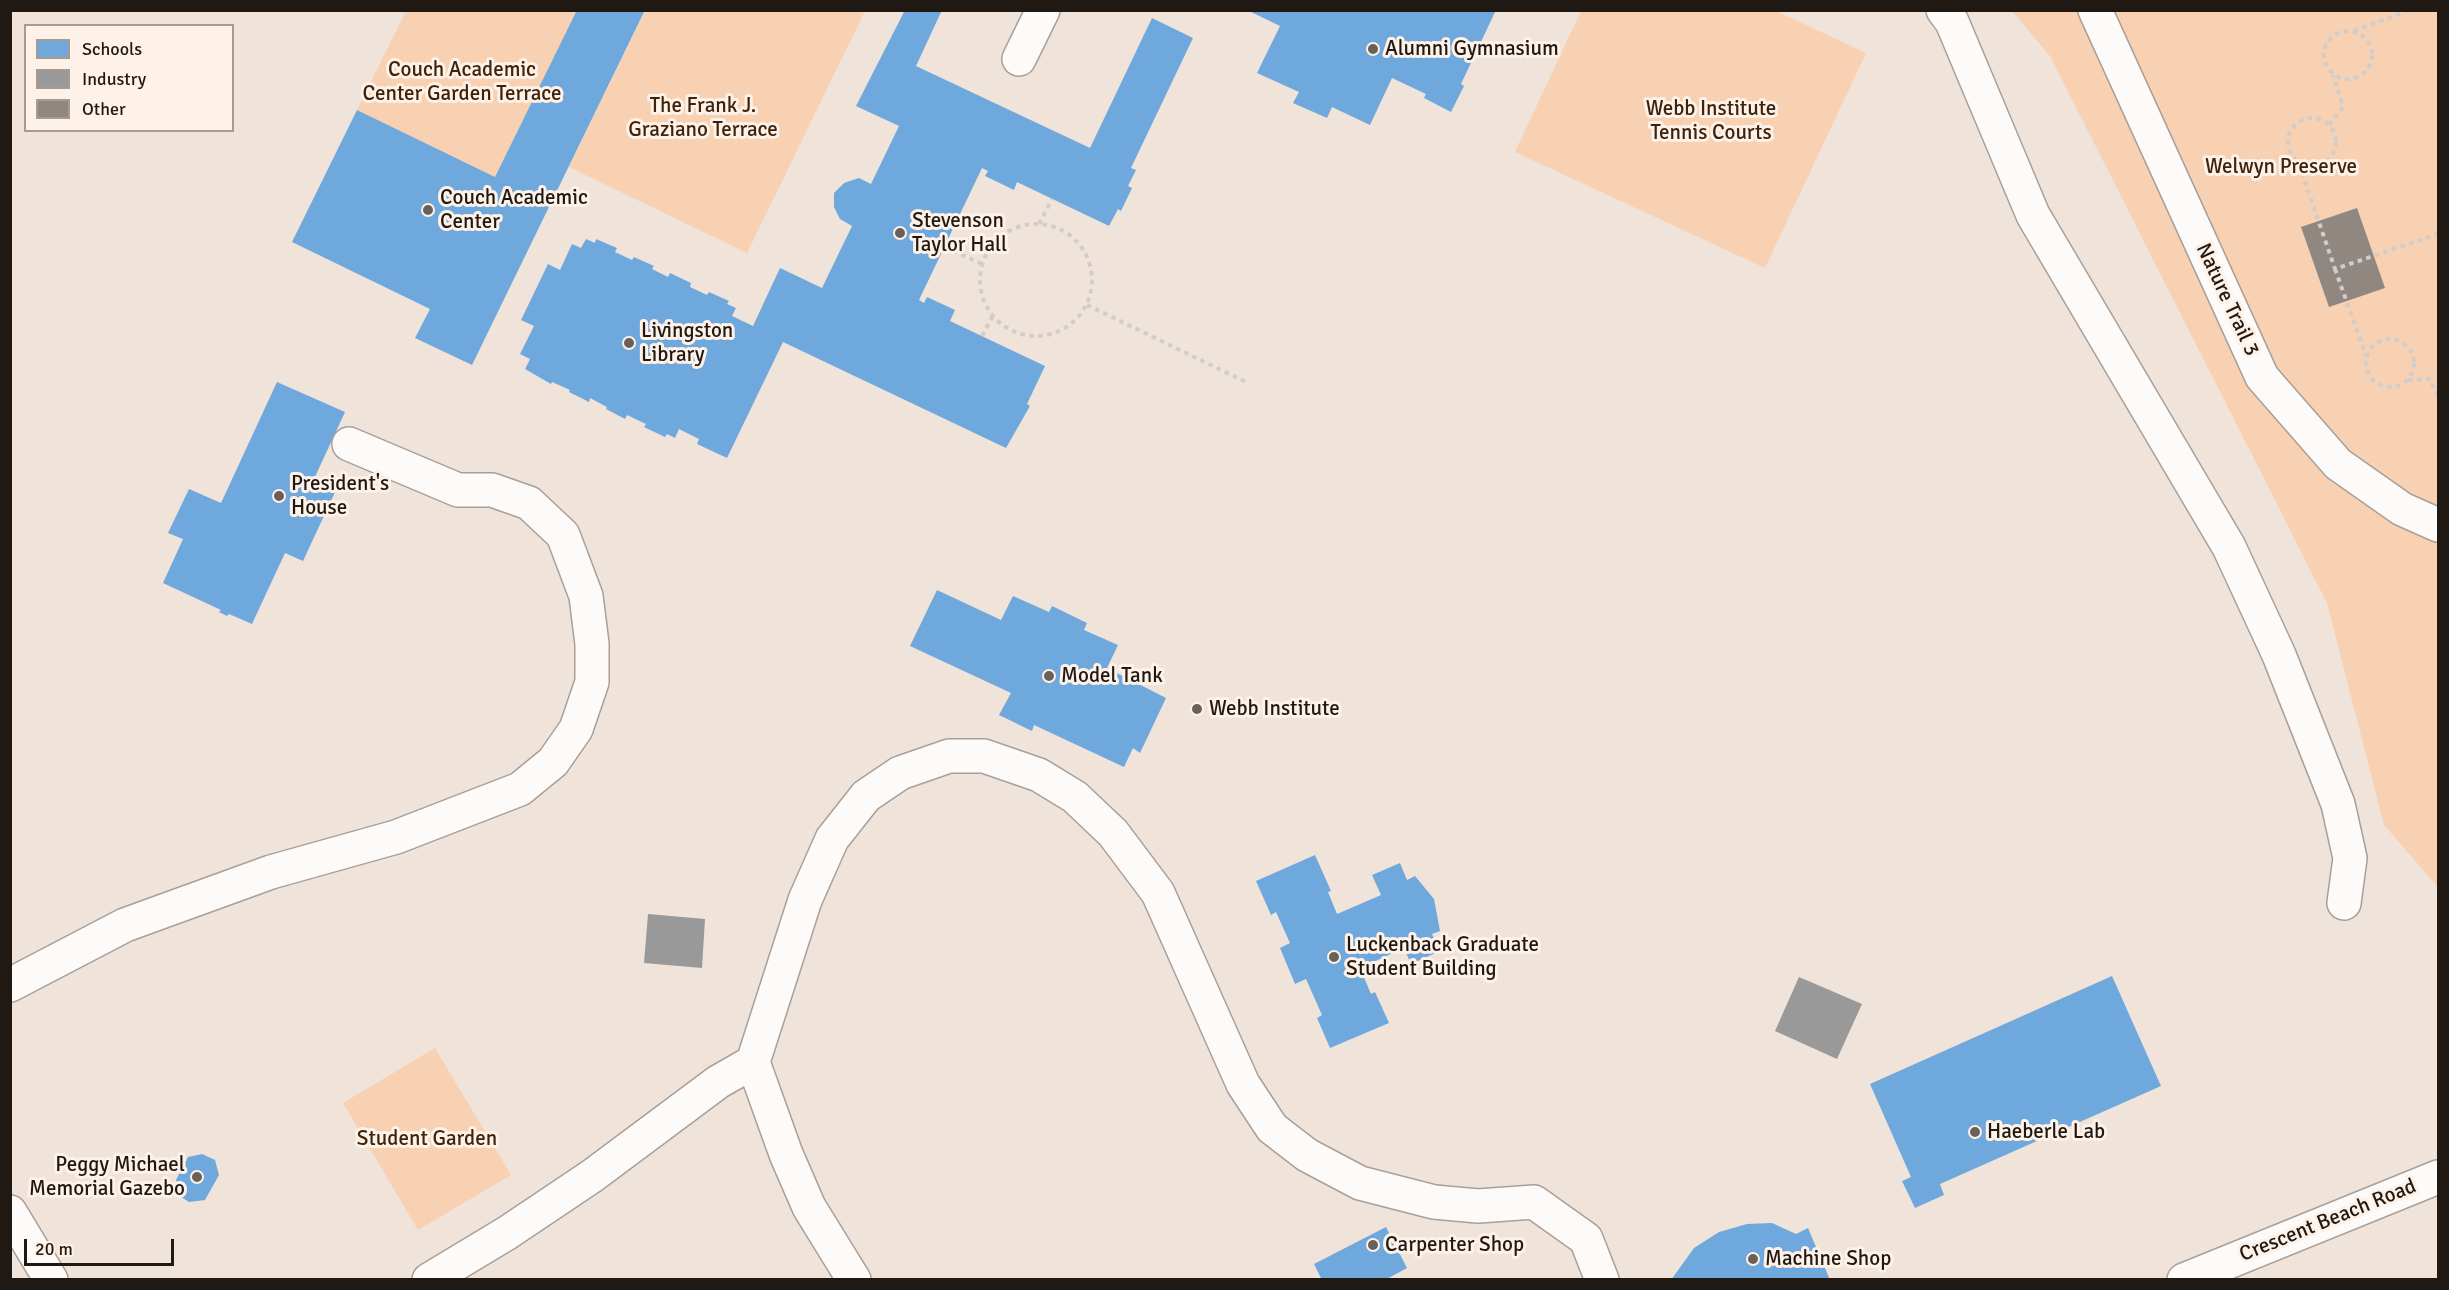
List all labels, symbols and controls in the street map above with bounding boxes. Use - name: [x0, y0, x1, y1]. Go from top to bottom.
- legend: [24, 24, 234, 132]
- place label: Alumni Gymnasium: [1385, 36, 1559, 62]
- text: Schools: [82, 38, 142, 60]
- marker: Alumni Gymnasium: [1366, 42, 1380, 56]
- park label: Couch Academic Center Garden Terrace: [362, 57, 562, 107]
- text: Industry: [82, 68, 146, 90]
- park label: The Frank J. Graziano Terrace: [628, 93, 778, 143]
- park label: Webb Institute Tennis Courts: [1646, 96, 1776, 146]
- text: Other: [82, 98, 126, 120]
- park label: Welwyn Preserve: [2205, 154, 2357, 180]
- place label: Couch Academic Center: [440, 185, 588, 235]
- marker: Couch Academic Center: [421, 203, 435, 217]
- place label: Stevenson Taylor Hall: [912, 208, 1007, 258]
- marker: Stevenson Taylor Hall: [893, 226, 907, 240]
- street label: Nature Trail 3: [2190, 240, 2264, 360]
- place label: Livingston Library: [641, 318, 733, 368]
- marker: Livingston Library: [622, 336, 636, 350]
- place label: President's House: [291, 471, 389, 521]
- marker: President's House: [272, 489, 286, 503]
- place label: Model Tank: [1061, 663, 1163, 689]
- marker: Model Tank: [1042, 669, 1056, 683]
- place label: Webb Institute: [1209, 696, 1340, 722]
- marker: Webb Institute: [1190, 702, 1204, 716]
- place label: Luckenback Graduate Student Building: [1346, 932, 1539, 982]
- marker: Luckenback Graduate Student Building: [1327, 950, 1341, 964]
- place label: Haeberle Lab: [1987, 1119, 2105, 1145]
- marker: Haeberle Lab: [1968, 1125, 1982, 1139]
- park label: Student Garden: [357, 1126, 497, 1152]
- place label: Peggy Michael Memorial Gazebo: [29, 1152, 185, 1202]
- marker: Peggy Michael Memorial Gazebo: [190, 1170, 204, 1184]
- street label: Crescent Beach Road: [2236, 1174, 2420, 1268]
- scale bar: [27, 1227, 177, 1265]
- place label: Carpenter Shop: [1385, 1232, 1524, 1258]
- text: 20 m: [35, 1238, 73, 1260]
- marker: Carpenter Shop: [1366, 1238, 1380, 1252]
- place label: Machine Shop: [1765, 1246, 1891, 1272]
- marker: Machine Shop: [1746, 1252, 1760, 1266]

